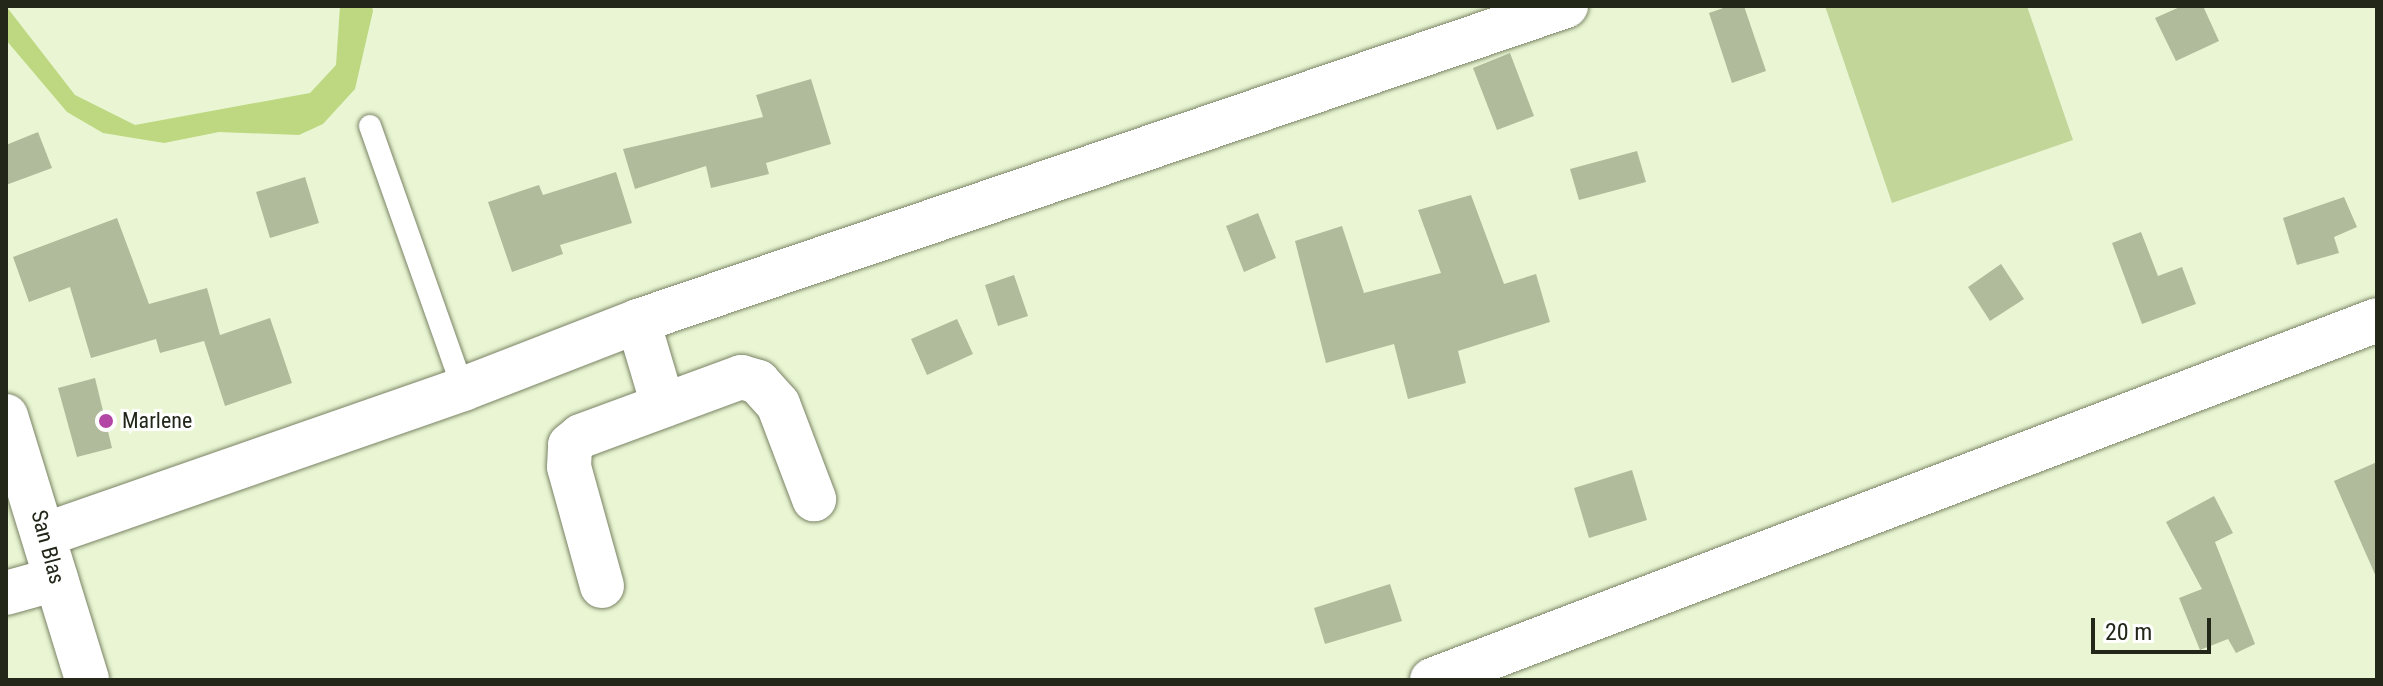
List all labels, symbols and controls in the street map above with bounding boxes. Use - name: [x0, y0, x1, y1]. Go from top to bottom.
- place label: Marlene: [122, 408, 192, 434]
- marker: Marlene: [97, 412, 115, 430]
- street label: San Blas: [26, 507, 70, 587]
- scale bar: [2095, 602, 2215, 652]
- text: 20 m: [2105, 618, 2152, 646]

